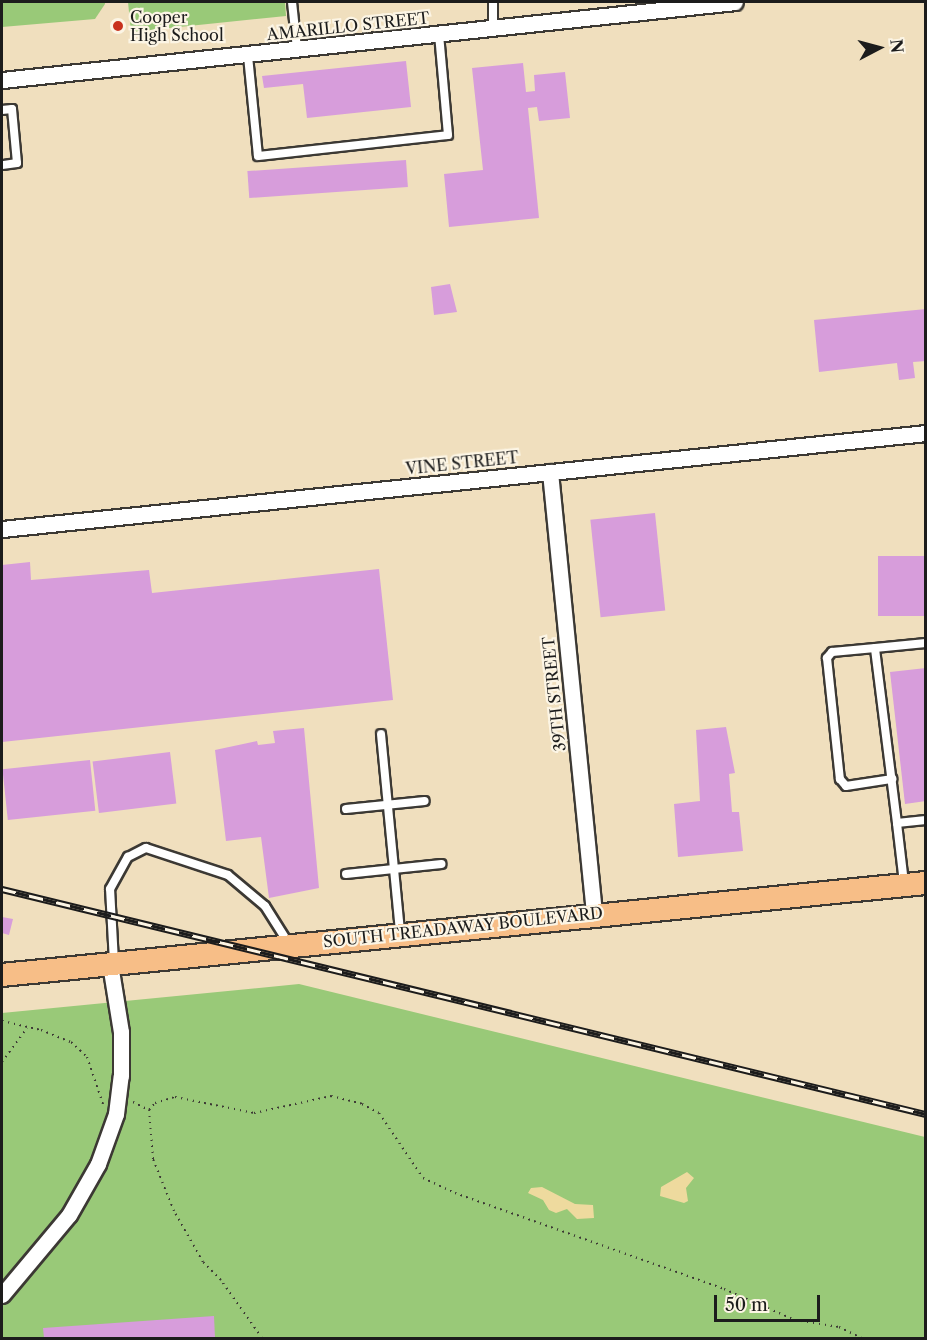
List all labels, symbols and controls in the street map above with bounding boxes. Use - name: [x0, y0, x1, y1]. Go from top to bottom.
- place label: Cooper High School: [130, 7, 224, 45]
- street label: AMARILLO STREET: [266, 8, 430, 44]
- north arrow: [849, 18, 909, 78]
- marker: Cooper High School: [111, 19, 125, 33]
- text: N: [886, 38, 908, 54]
- street label: VINE STREET: [405, 448, 519, 478]
- street label: 39TH STREET: [538, 636, 570, 752]
- street label: SOUTH TREADAWAY BOULEVARD: [322, 903, 604, 951]
- scale bar: [717, 1283, 824, 1321]
- text: 50 m: [725, 1294, 768, 1316]

